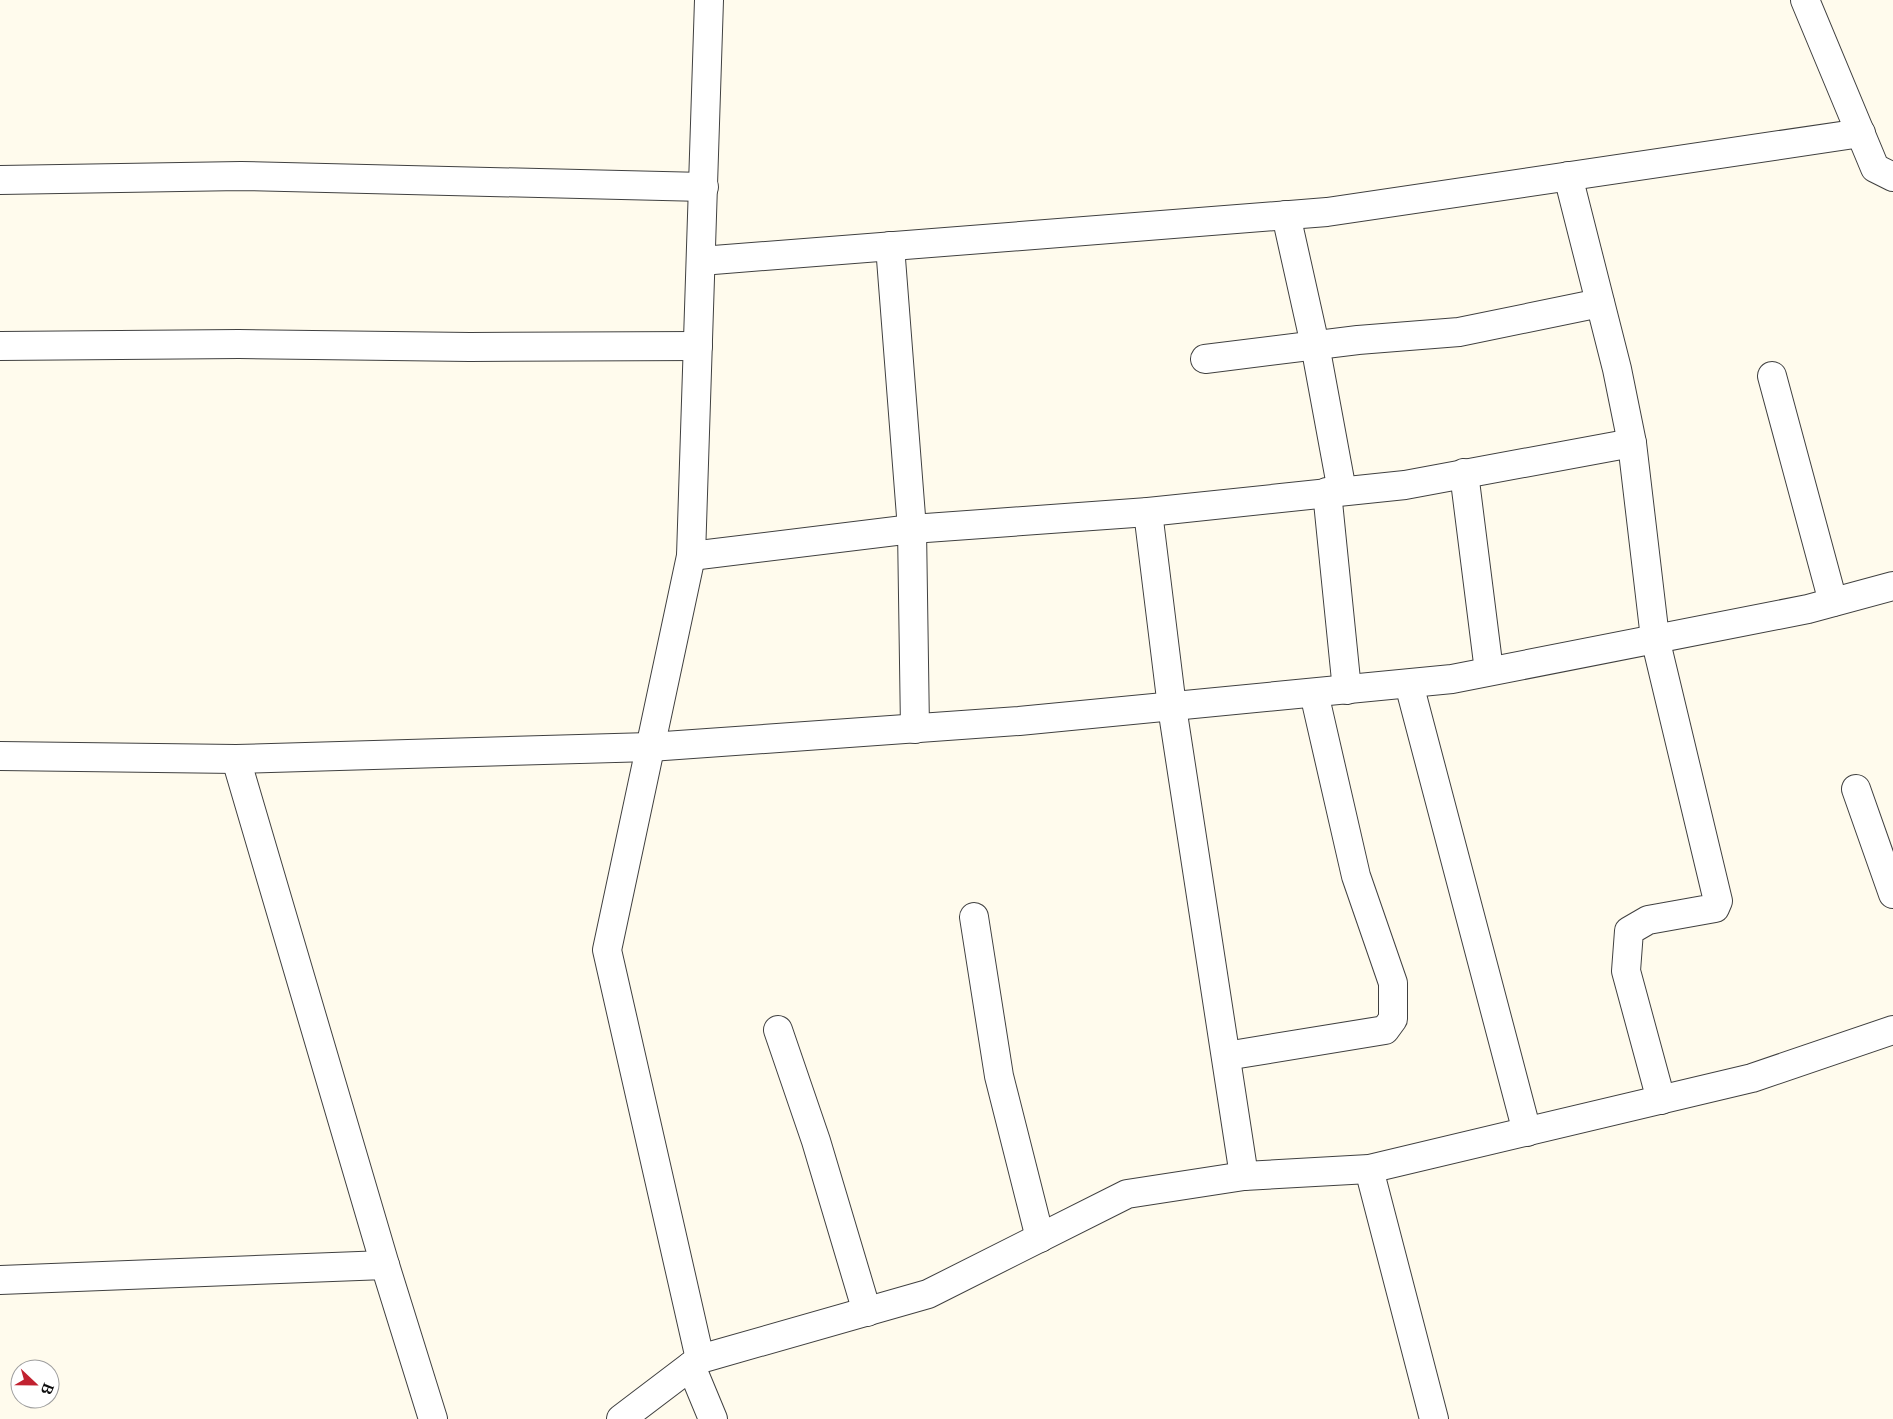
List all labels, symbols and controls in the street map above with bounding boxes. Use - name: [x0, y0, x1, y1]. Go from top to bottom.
- north arrow: [10, 1359, 60, 1409]
- text: B: [37, 1380, 57, 1397]

